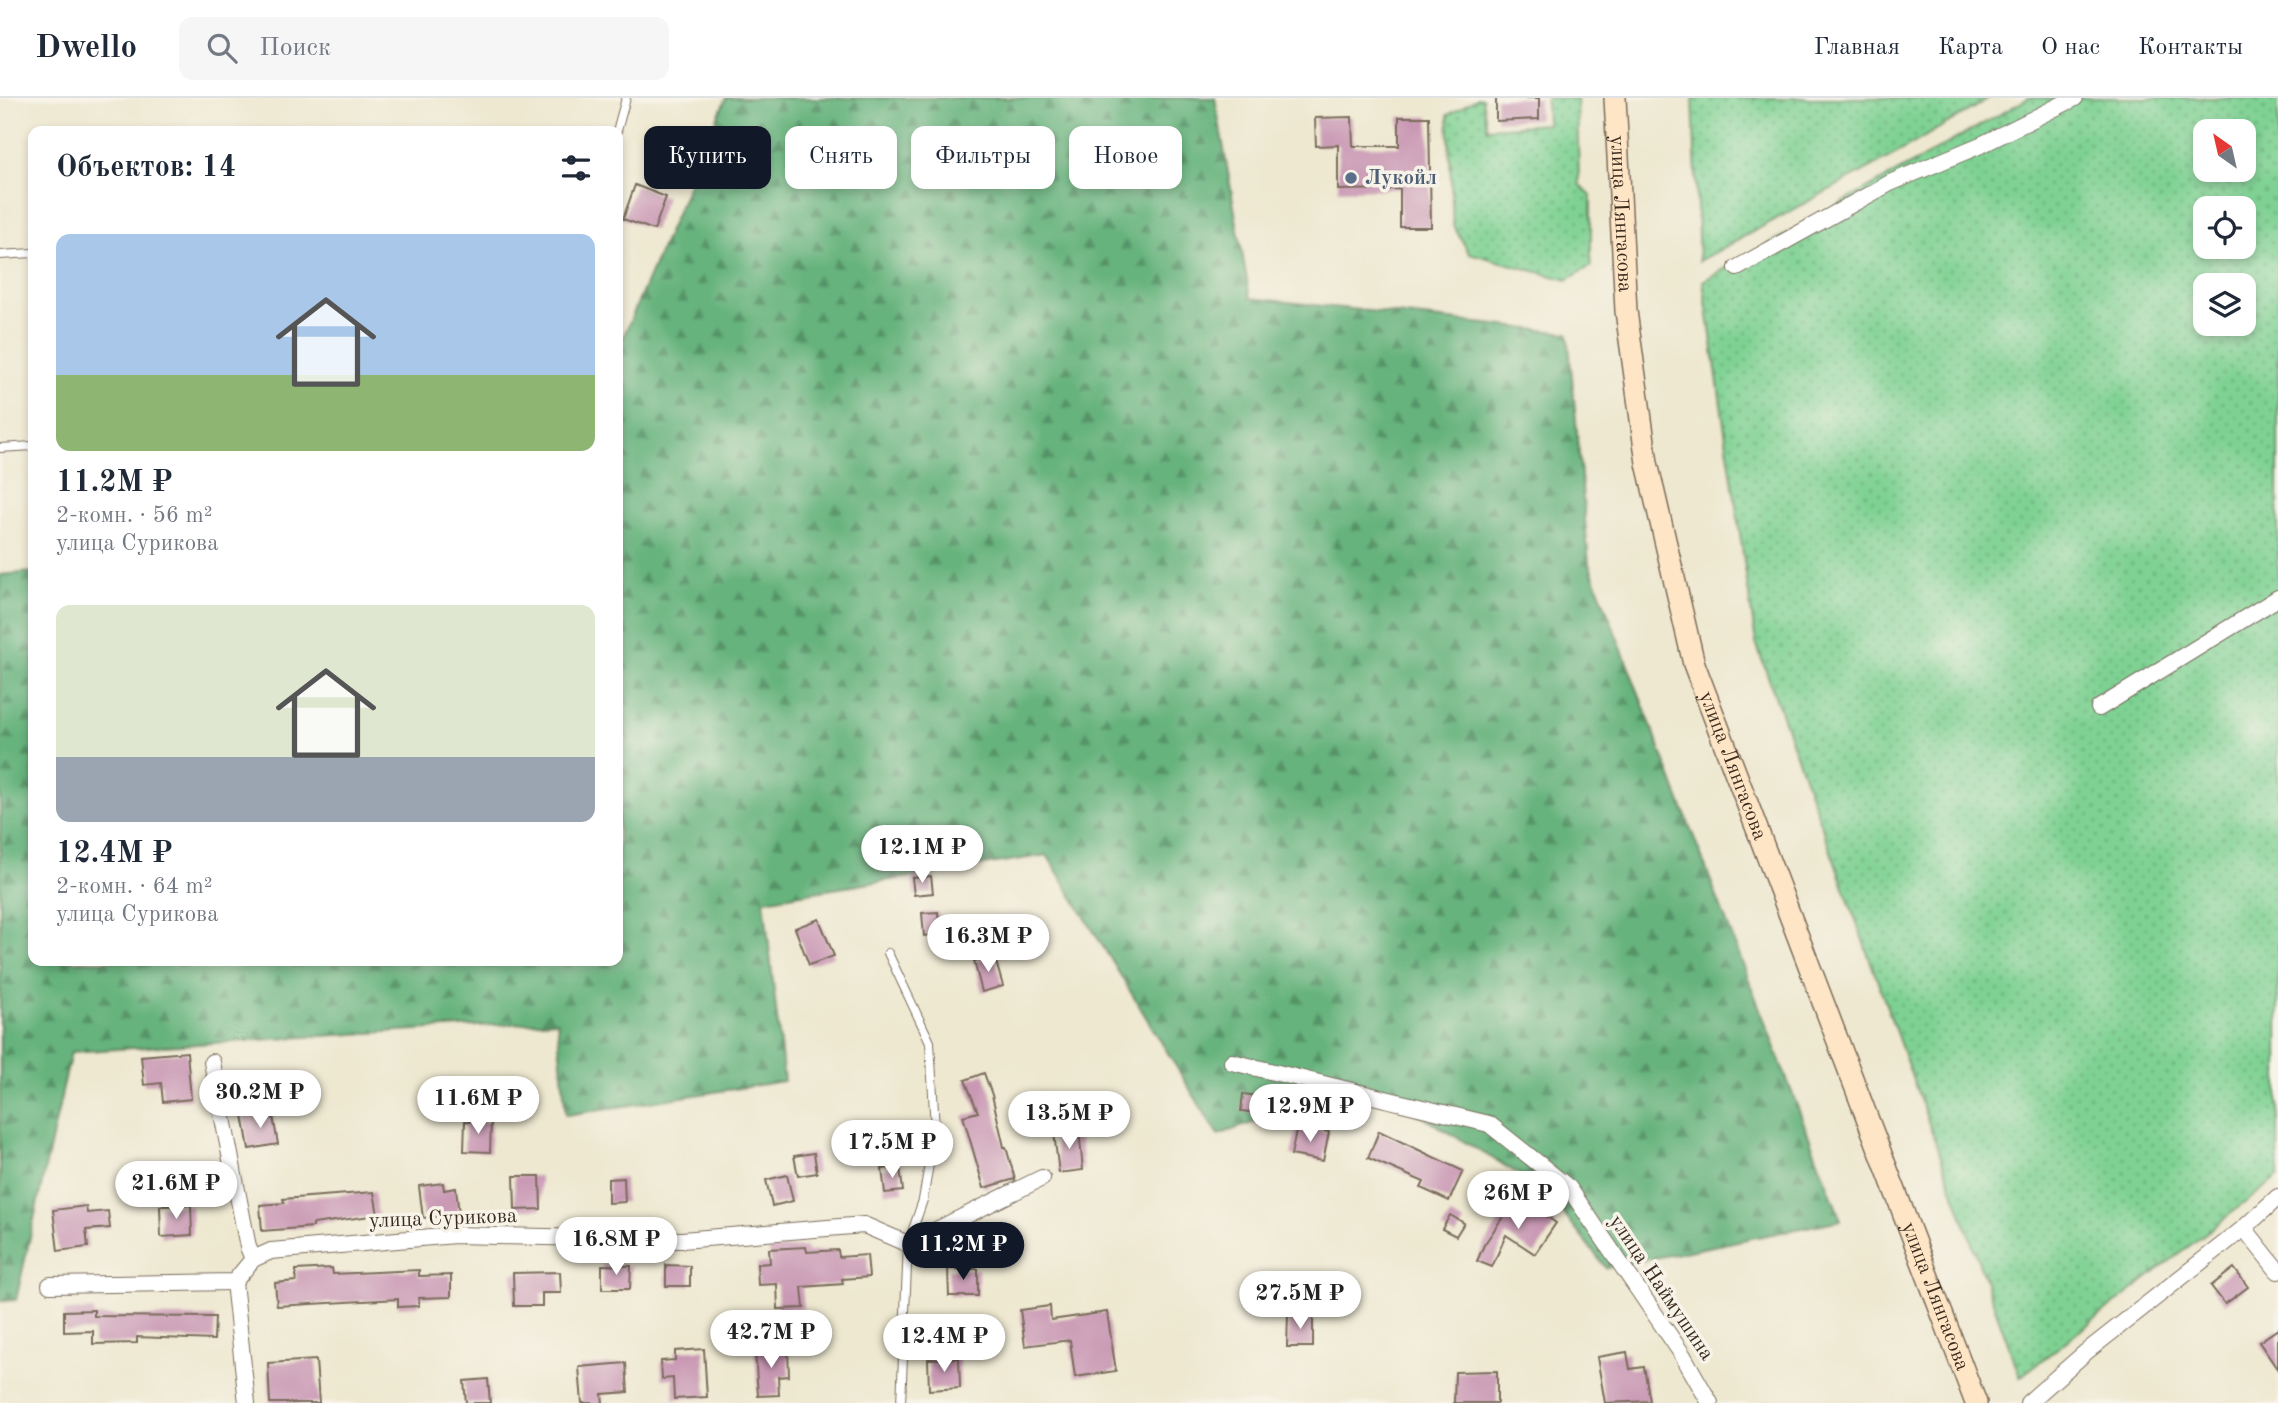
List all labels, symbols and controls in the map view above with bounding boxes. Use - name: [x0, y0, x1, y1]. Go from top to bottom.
- search box: [179, 17, 669, 80]
- icon: search: [203, 29, 241, 67]
- text: Dwello: [35, 32, 137, 65]
- text: Поиск: [259, 35, 331, 61]
- text: Главная: [1814, 36, 1900, 60]
- text: Карта: [1938, 36, 2003, 60]
- text: О нас: [2041, 36, 2100, 60]
- text: Контакты: [2138, 36, 2243, 60]
- north arrow: [2193, 119, 2256, 182]
- map controls: [2193, 119, 2256, 336]
- chip: Купить: [644, 126, 771, 189]
- chip: Снять: [785, 126, 897, 189]
- chip: Фильтры: [911, 126, 1055, 189]
- chip: Новое: [1069, 126, 1182, 189]
- street label: улица Лянгасова: [1606, 135, 1636, 293]
- icon: filters: [557, 149, 595, 187]
- text: Объектов: 14: [56, 153, 236, 183]
- place label: Лукойл: [1365, 168, 1437, 189]
- marker: Лукойл: [1343, 170, 1359, 186]
- button: locate: [2193, 196, 2256, 259]
- button: layers: [2193, 273, 2256, 336]
- icon: home: [263, 279, 389, 405]
- text: 11.2M ₽: [56, 468, 173, 498]
- text: 2-комн. · 56 m²: [56, 504, 213, 527]
- text: улица Сурикова: [56, 532, 219, 555]
- icon: home: [263, 650, 389, 776]
- street label: улица Лянгасова: [1695, 688, 1771, 843]
- pin: 12.1M ₽: [857, 826, 987, 885]
- text: 12.1M ₽: [877, 836, 967, 859]
- text: 12.4M ₽: [56, 839, 173, 869]
- text: 2-комн. · 64 m²: [56, 875, 213, 898]
- text: улица Сурикова: [56, 903, 219, 926]
- pin: 16.3M ₽: [923, 914, 1053, 974]
- text: 16.3M ₽: [943, 925, 1033, 948]
- pin: 30.2M ₽: [195, 1070, 325, 1130]
- pin: 11.6M ₽: [413, 1076, 543, 1136]
- text: 30.2M ₽: [215, 1081, 305, 1104]
- pin: 12.9M ₽: [1245, 1084, 1375, 1144]
- text: 11.6M ₽: [433, 1087, 523, 1110]
- pin: 13.5M ₽: [1004, 1091, 1134, 1151]
- text: 12.9M ₽: [1265, 1095, 1355, 1118]
- text: 13.5M ₽: [1024, 1102, 1114, 1125]
- pin: 17.5M ₽: [827, 1121, 957, 1180]
- text: 17.5M ₽: [847, 1131, 937, 1154]
- pin: 21.6M ₽: [111, 1162, 241, 1221]
- text: 21.6M ₽: [131, 1172, 221, 1195]
- pin: 26M ₽: [1469, 1172, 1567, 1231]
- text: 26M ₽: [1483, 1182, 1553, 1205]
- street label: улица Сурикова: [368, 1206, 518, 1232]
- street label: улица Наймушина: [1605, 1212, 1717, 1364]
- pin: 16.8M ₽: [551, 1218, 681, 1277]
- street label: улица Лянгасова: [1897, 1219, 1973, 1374]
- pin: 11.2M ₽: [898, 1222, 1028, 1282]
- text: 16.8M ₽: [571, 1228, 661, 1251]
- text: 11.2M ₽: [918, 1233, 1008, 1256]
- pin: 27.5M ₽: [1235, 1272, 1365, 1331]
- text: 27.5M ₽: [1255, 1282, 1345, 1305]
- pin: 42.7M ₽: [706, 1310, 836, 1370]
- pin: 12.4M ₽: [879, 1314, 1009, 1374]
- text: 42.7M ₽: [726, 1321, 816, 1344]
- text: 12.4M ₽: [899, 1325, 989, 1348]

